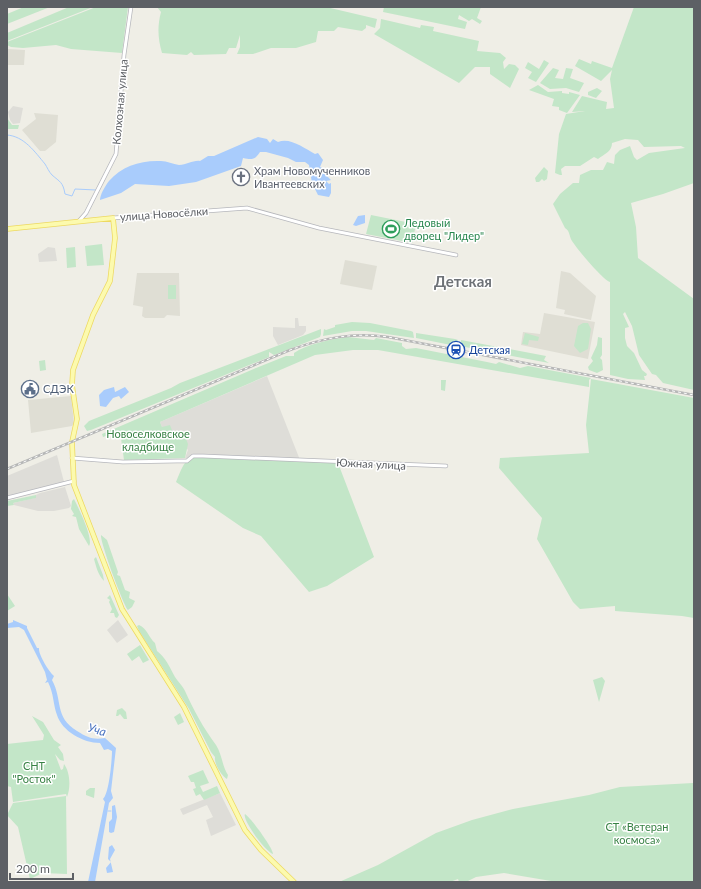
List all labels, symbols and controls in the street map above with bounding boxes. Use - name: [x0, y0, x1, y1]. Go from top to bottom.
- street label: Колхозная улица: [109, 59, 130, 145]
- place label: Храм Новомученников Ивантеевских: [254, 164, 370, 190]
- church icon: Храм Новомученников Ивантеевских: [231, 167, 251, 187]
- street label: улица Новосёлки: [119, 204, 209, 223]
- place label: Ледовый дворец "Лидер": [403, 216, 484, 242]
- sports icon: Ледовый дворец "Лидер": [381, 219, 401, 239]
- district label: Детская: [434, 272, 492, 290]
- station icon: Детская: [446, 340, 466, 360]
- place label: Детская: [469, 343, 510, 356]
- public building icon: СДЭК: [20, 379, 40, 399]
- place label: СДЭК: [43, 382, 74, 395]
- park label: Новоселковское кладбище: [106, 427, 190, 453]
- street label: Южная улица: [336, 455, 406, 472]
- water label: Уча: [86, 720, 108, 739]
- park label: СНТ "Росток": [12, 759, 56, 785]
- park label: СТ «Ветеран космоса»: [605, 820, 669, 846]
- scale bar: [10, 855, 73, 881]
- text: 200 m: [16, 861, 50, 876]

